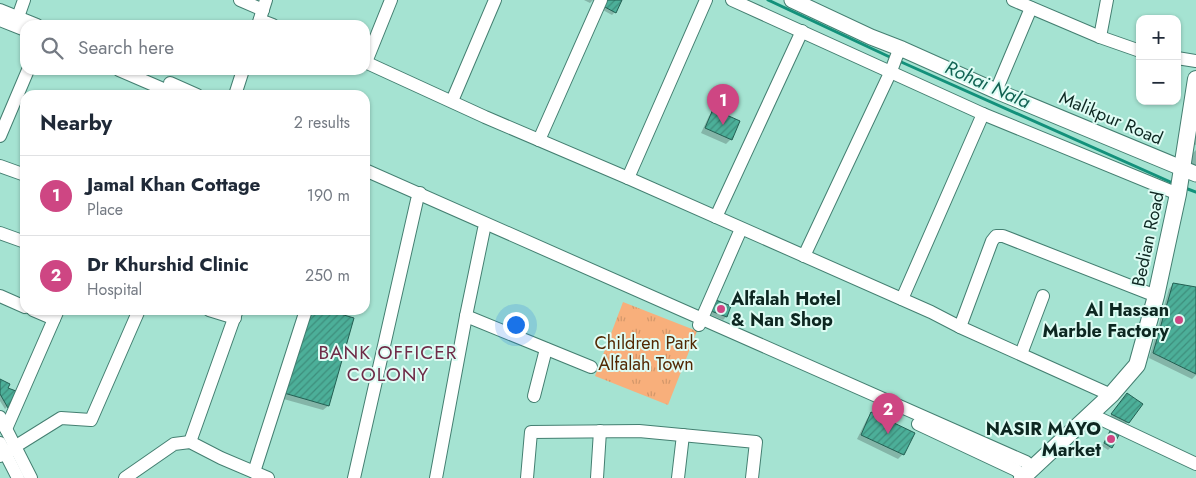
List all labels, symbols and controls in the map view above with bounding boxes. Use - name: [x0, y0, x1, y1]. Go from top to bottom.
- map controls: [1136, 15, 1181, 105]
- button: +: [1136, 15, 1181, 60]
- search box: [20, 20, 370, 75]
- icon: search: [38, 34, 66, 62]
- text: Search here: [78, 34, 174, 61]
- water label: Rohai Nala: [941, 54, 1035, 115]
- button: −: [1136, 60, 1181, 105]
- pin: 1: [707, 84, 739, 125]
- street label: Malikpur Road: [1055, 85, 1167, 151]
- text: Nearby: [40, 108, 112, 138]
- text: 2 results: [294, 111, 350, 134]
- text: Jamal Khan Cottage: [87, 171, 260, 198]
- text: 1: [52, 184, 60, 207]
- text: 190 m: [307, 184, 350, 207]
- street label: Bedian Road: [1125, 189, 1171, 289]
- text: Place: [87, 198, 123, 221]
- text: Dr Khurshid Clinic: [87, 251, 249, 278]
- text: 2: [51, 264, 61, 287]
- text: 250 m: [305, 264, 350, 287]
- text: Hospital: [87, 278, 142, 301]
- place label: Alfalah Hotel & Nan Shop: [730, 286, 841, 333]
- place label: Al Hassan Marble Factory: [1043, 297, 1170, 344]
- marker: Alfalah Hotel & Nan Shop: [715, 303, 727, 315]
- your location: [503, 312, 529, 338]
- marker: Al Hassan Marble Factory: [1173, 314, 1185, 326]
- park label: Children Park Alfalah Town: [595, 330, 698, 377]
- district label: BANK OFFICER COLONY: [319, 339, 457, 388]
- pin: 2: [872, 393, 904, 434]
- place label: NASIR MAYO Market: [986, 416, 1101, 463]
- marker: NASIR MAYO Market: [1105, 433, 1117, 445]

